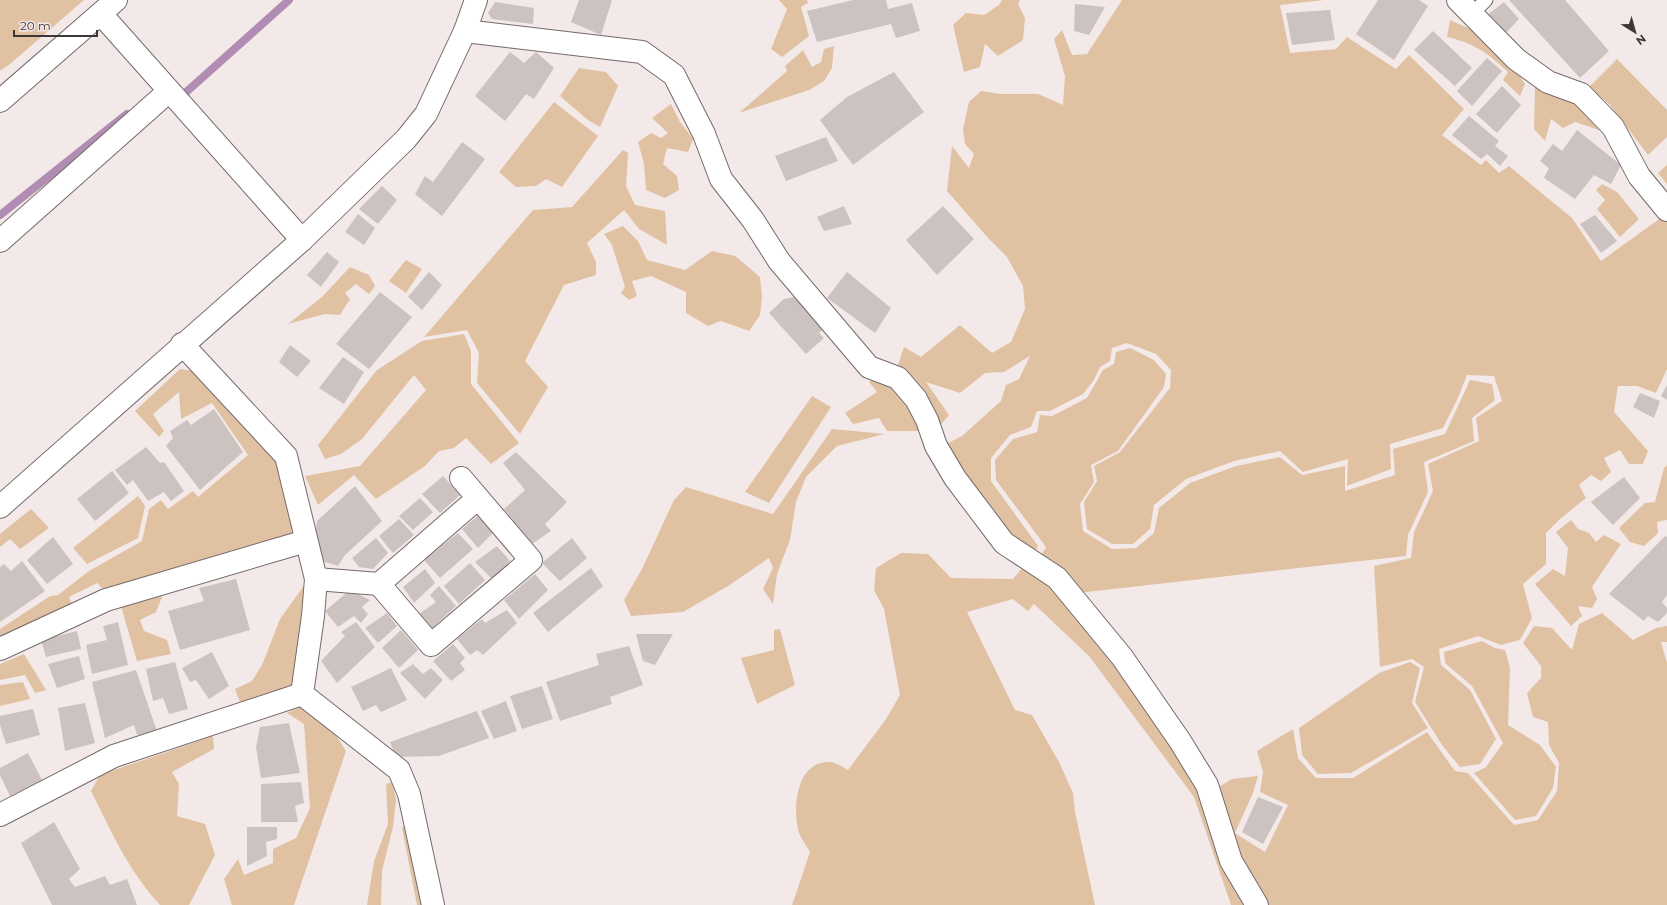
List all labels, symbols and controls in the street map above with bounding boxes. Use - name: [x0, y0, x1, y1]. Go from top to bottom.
- scale bar: [14, 12, 97, 38]
- north arrow: [1615, 12, 1655, 52]
- text: 20 m: [20, 18, 51, 33]
- text: N: [1633, 32, 1649, 48]

